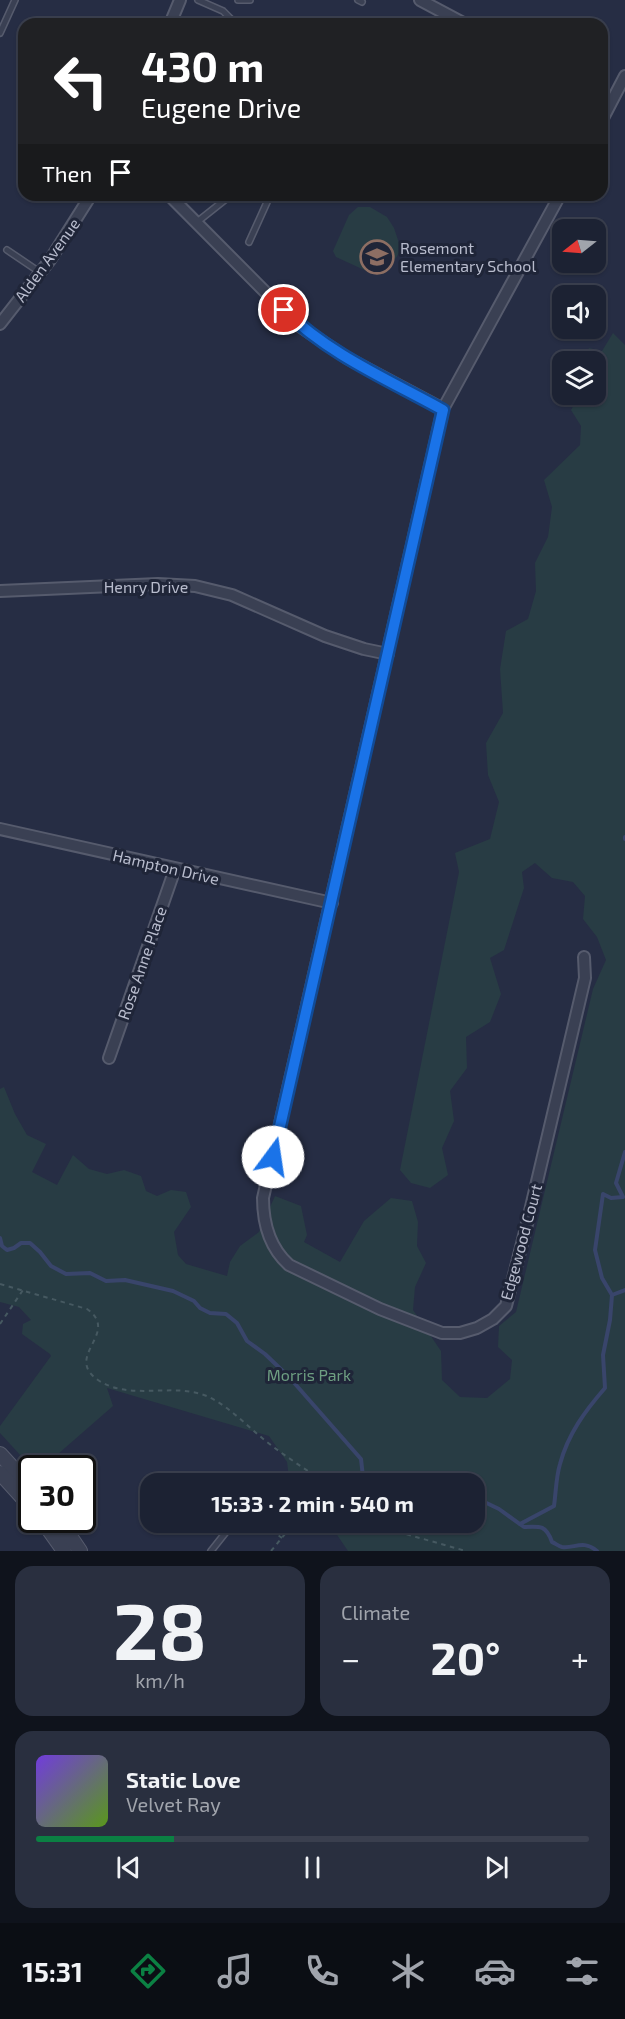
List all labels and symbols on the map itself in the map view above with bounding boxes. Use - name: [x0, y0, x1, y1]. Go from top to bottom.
- street label: Alden Avenue: [10, 214, 83, 305]
- north arrow: [552, 219, 606, 273]
- place label: Rosemont Elementary School: [400, 238, 536, 275]
- school or university icon: Rosemont Elementary School: [359, 239, 395, 275]
- pin: [258, 284, 309, 335]
- street label: Henry Drive: [104, 577, 188, 596]
- street label: Hampton Drive: [111, 845, 221, 888]
- street label: Rose Anne Place: [113, 904, 170, 1022]
- position arrow: [241, 1125, 305, 1189]
- street label: Edgewood Court: [496, 1182, 545, 1302]
- park label: Morris Park: [267, 1365, 351, 1384]
- speed limit sign: 30: [18, 1455, 96, 1533]

